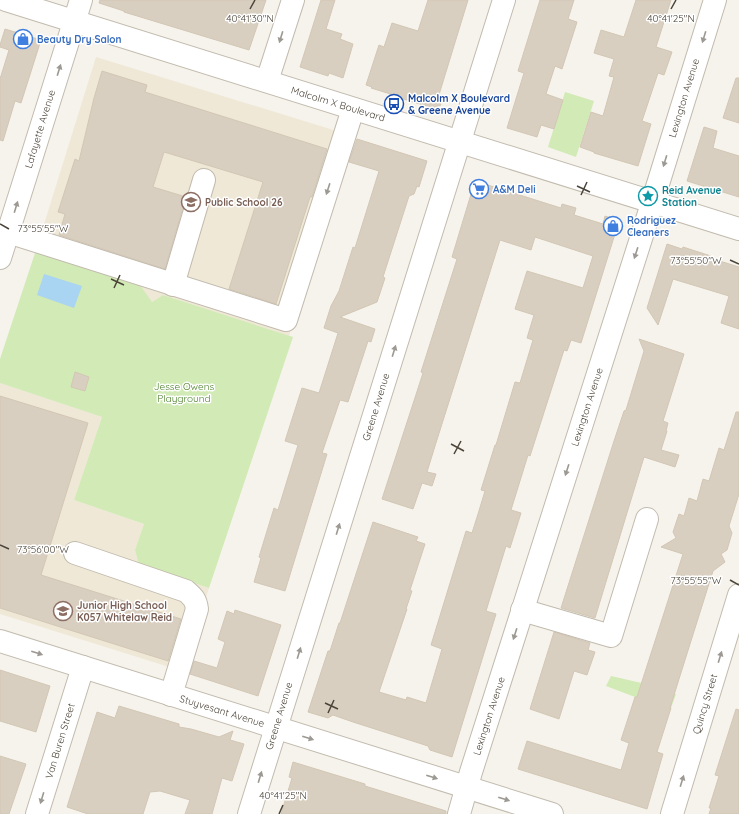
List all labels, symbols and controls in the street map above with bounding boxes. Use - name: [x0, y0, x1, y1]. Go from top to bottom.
- text: 40°41'30"N: [226, 12, 274, 25]
- text: 40°41'25"N: [647, 12, 695, 25]
- shop icon: Beauty Dry Salon: [12, 28, 34, 50]
- one-way arrow: [278, 32, 284, 44]
- one-way arrow: [700, 32, 706, 44]
- place label: Beauty Dry Salon: [37, 33, 122, 46]
- street label: Lexington Avenue: [666, 57, 702, 139]
- one-way arrow: [56, 64, 62, 76]
- street label: Malcolm X Boulevard: [289, 83, 387, 125]
- street label: Lafayette Avenue: [22, 88, 58, 170]
- place label: Malcolm X Boulevard & Greene Avenue: [408, 92, 510, 117]
- bus stop icon: Malcolm X Boulevard & Greene Avenue: [383, 93, 405, 115]
- one-way arrow: [662, 156, 668, 168]
- supermarket icon: A&M Deli: [468, 178, 490, 200]
- one-way arrow: [325, 183, 331, 195]
- place label: A&M Deli: [493, 183, 536, 196]
- place label: Reid Avenue Station: [662, 184, 722, 209]
- place icon: Reid Avenue Station: [637, 185, 659, 207]
- school or university icon: Public School 26: [180, 191, 202, 213]
- place label: Public School 26: [205, 196, 283, 209]
- one-way arrow: [13, 201, 19, 213]
- place label: Rodriguez Cleaners: [627, 214, 676, 239]
- shop icon: Rodriguez Cleaners: [602, 215, 624, 237]
- text: 73°55'55"W: [18, 222, 69, 235]
- one-way arrow: [633, 247, 639, 259]
- text: 73°55'50"W: [670, 254, 722, 267]
- one-way arrow: [391, 345, 397, 357]
- street label: Lexington Avenue: [568, 366, 606, 448]
- street label: Greene Avenue: [360, 371, 393, 442]
- park label: Jesse Owens Playground: [154, 380, 215, 405]
- one-way arrow: [564, 464, 570, 476]
- one-way arrow: [335, 522, 341, 534]
- text: 73°56'00"W: [17, 543, 69, 556]
- text: 73°55'55"W: [671, 574, 722, 587]
- place label: Junior High School K057 Whitelaw Reid: [77, 599, 172, 624]
- school or university icon: Junior High School K057 Whitelaw Reid: [52, 600, 74, 622]
- one-way arrow: [512, 628, 518, 640]
- one-way arrow: [296, 646, 302, 658]
- one-way arrow: [32, 650, 44, 656]
- one-way arrow: [717, 651, 723, 663]
- street label: Quincy Street: [690, 672, 720, 736]
- street label: Lexington Avenue: [470, 675, 508, 757]
- street label: Greene Avenue: [263, 680, 296, 751]
- street label: Stuyvesant Avenue: [178, 692, 266, 730]
- street label: Van Buren Street: [42, 701, 78, 780]
- one-way arrow: [303, 735, 315, 741]
- one-way arrow: [257, 770, 263, 782]
- one-way arrow: [427, 774, 439, 780]
- one-way arrow: [679, 775, 685, 787]
- text: 40°41'25"N: [259, 789, 307, 802]
- one-way arrow: [39, 793, 45, 805]
- one-way arrow: [498, 796, 510, 802]

